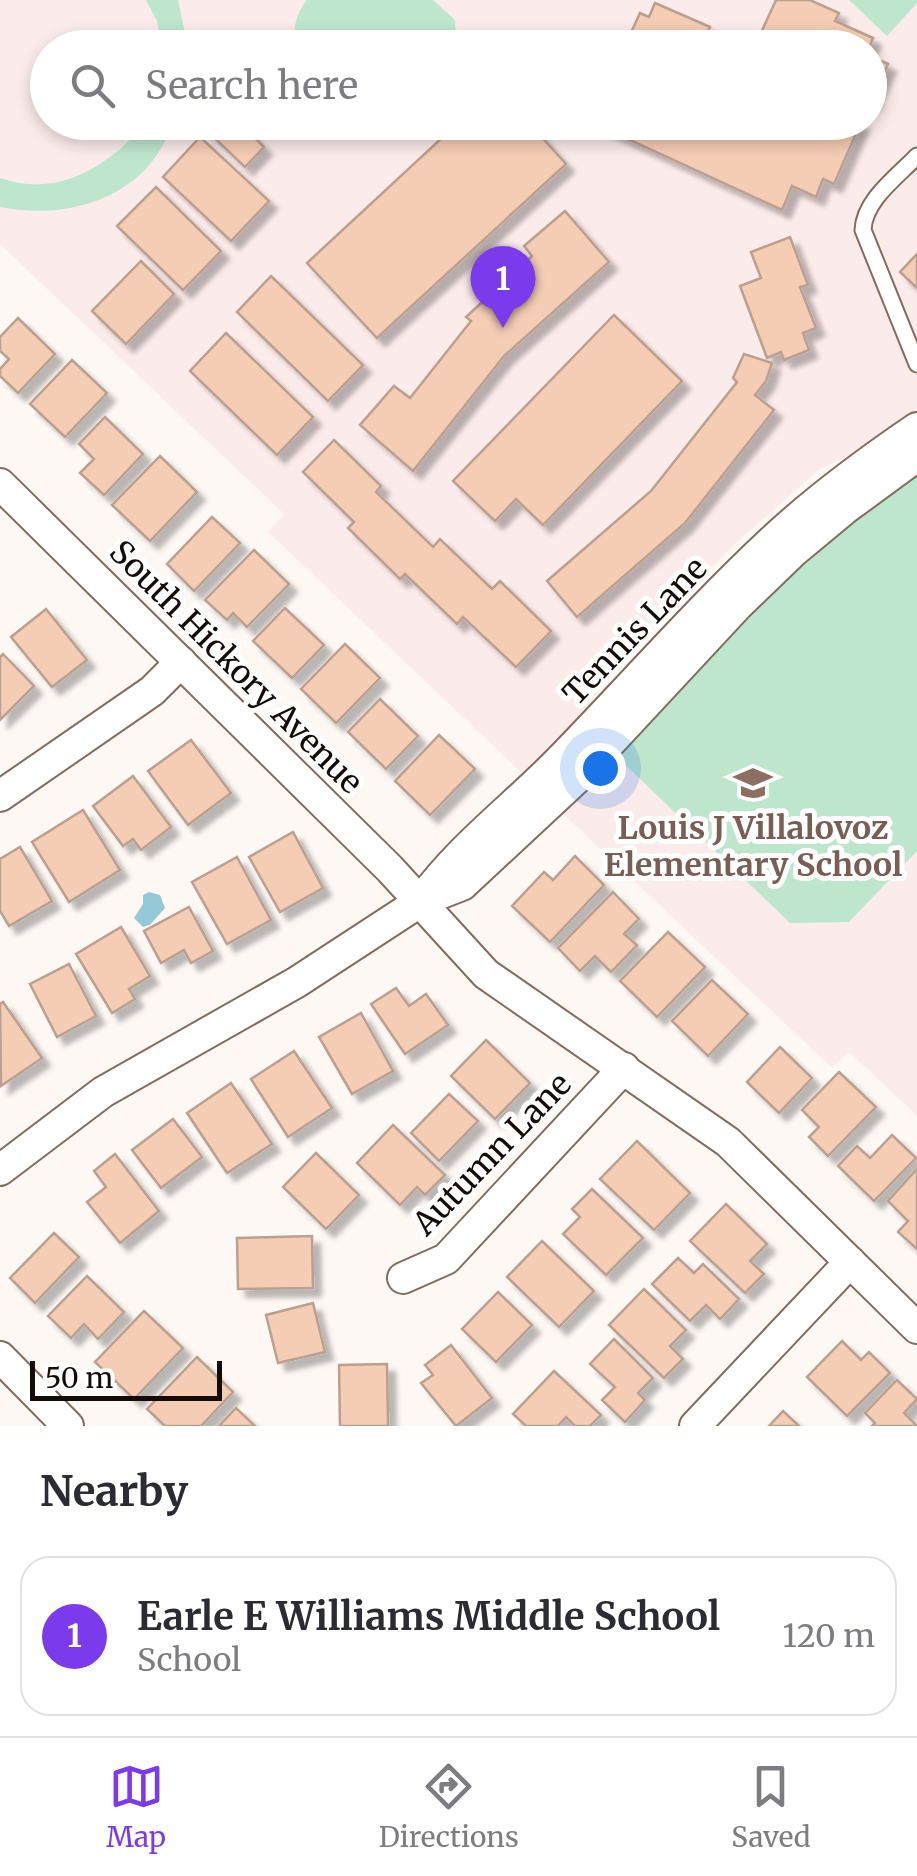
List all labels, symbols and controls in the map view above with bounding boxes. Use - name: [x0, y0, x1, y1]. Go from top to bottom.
- search box: [30, 30, 887, 140]
- icon: search: [65, 58, 120, 113]
- text: Search here: [145, 62, 358, 109]
- pin: 1: [470, 245, 536, 328]
- street label: South Hickory Avenue: [101, 532, 371, 802]
- street label: Tennis Lane: [555, 549, 715, 713]
- your location: [575, 743, 626, 794]
- school or university icon: Louis J Villalovoz Elementary School: [732, 762, 774, 804]
- place label: Louis J Villalovoz Elementary School: [604, 808, 902, 885]
- street label: Autumn Lane: [404, 1064, 580, 1244]
- scale bar: [30, 1356, 222, 1400]
- text: 50 m: [45, 1360, 113, 1396]
- text: Nearby: [40, 1465, 188, 1517]
- text: Earle E Williams Middle School: [137, 1593, 720, 1640]
- text: 1: [67, 1616, 82, 1656]
- text: 120 m: [783, 1616, 875, 1656]
- text: School: [137, 1640, 241, 1680]
- tab: Map: [106, 1759, 166, 1855]
- tab: Directions: [379, 1759, 519, 1855]
- tab: Saved: [731, 1759, 811, 1855]

